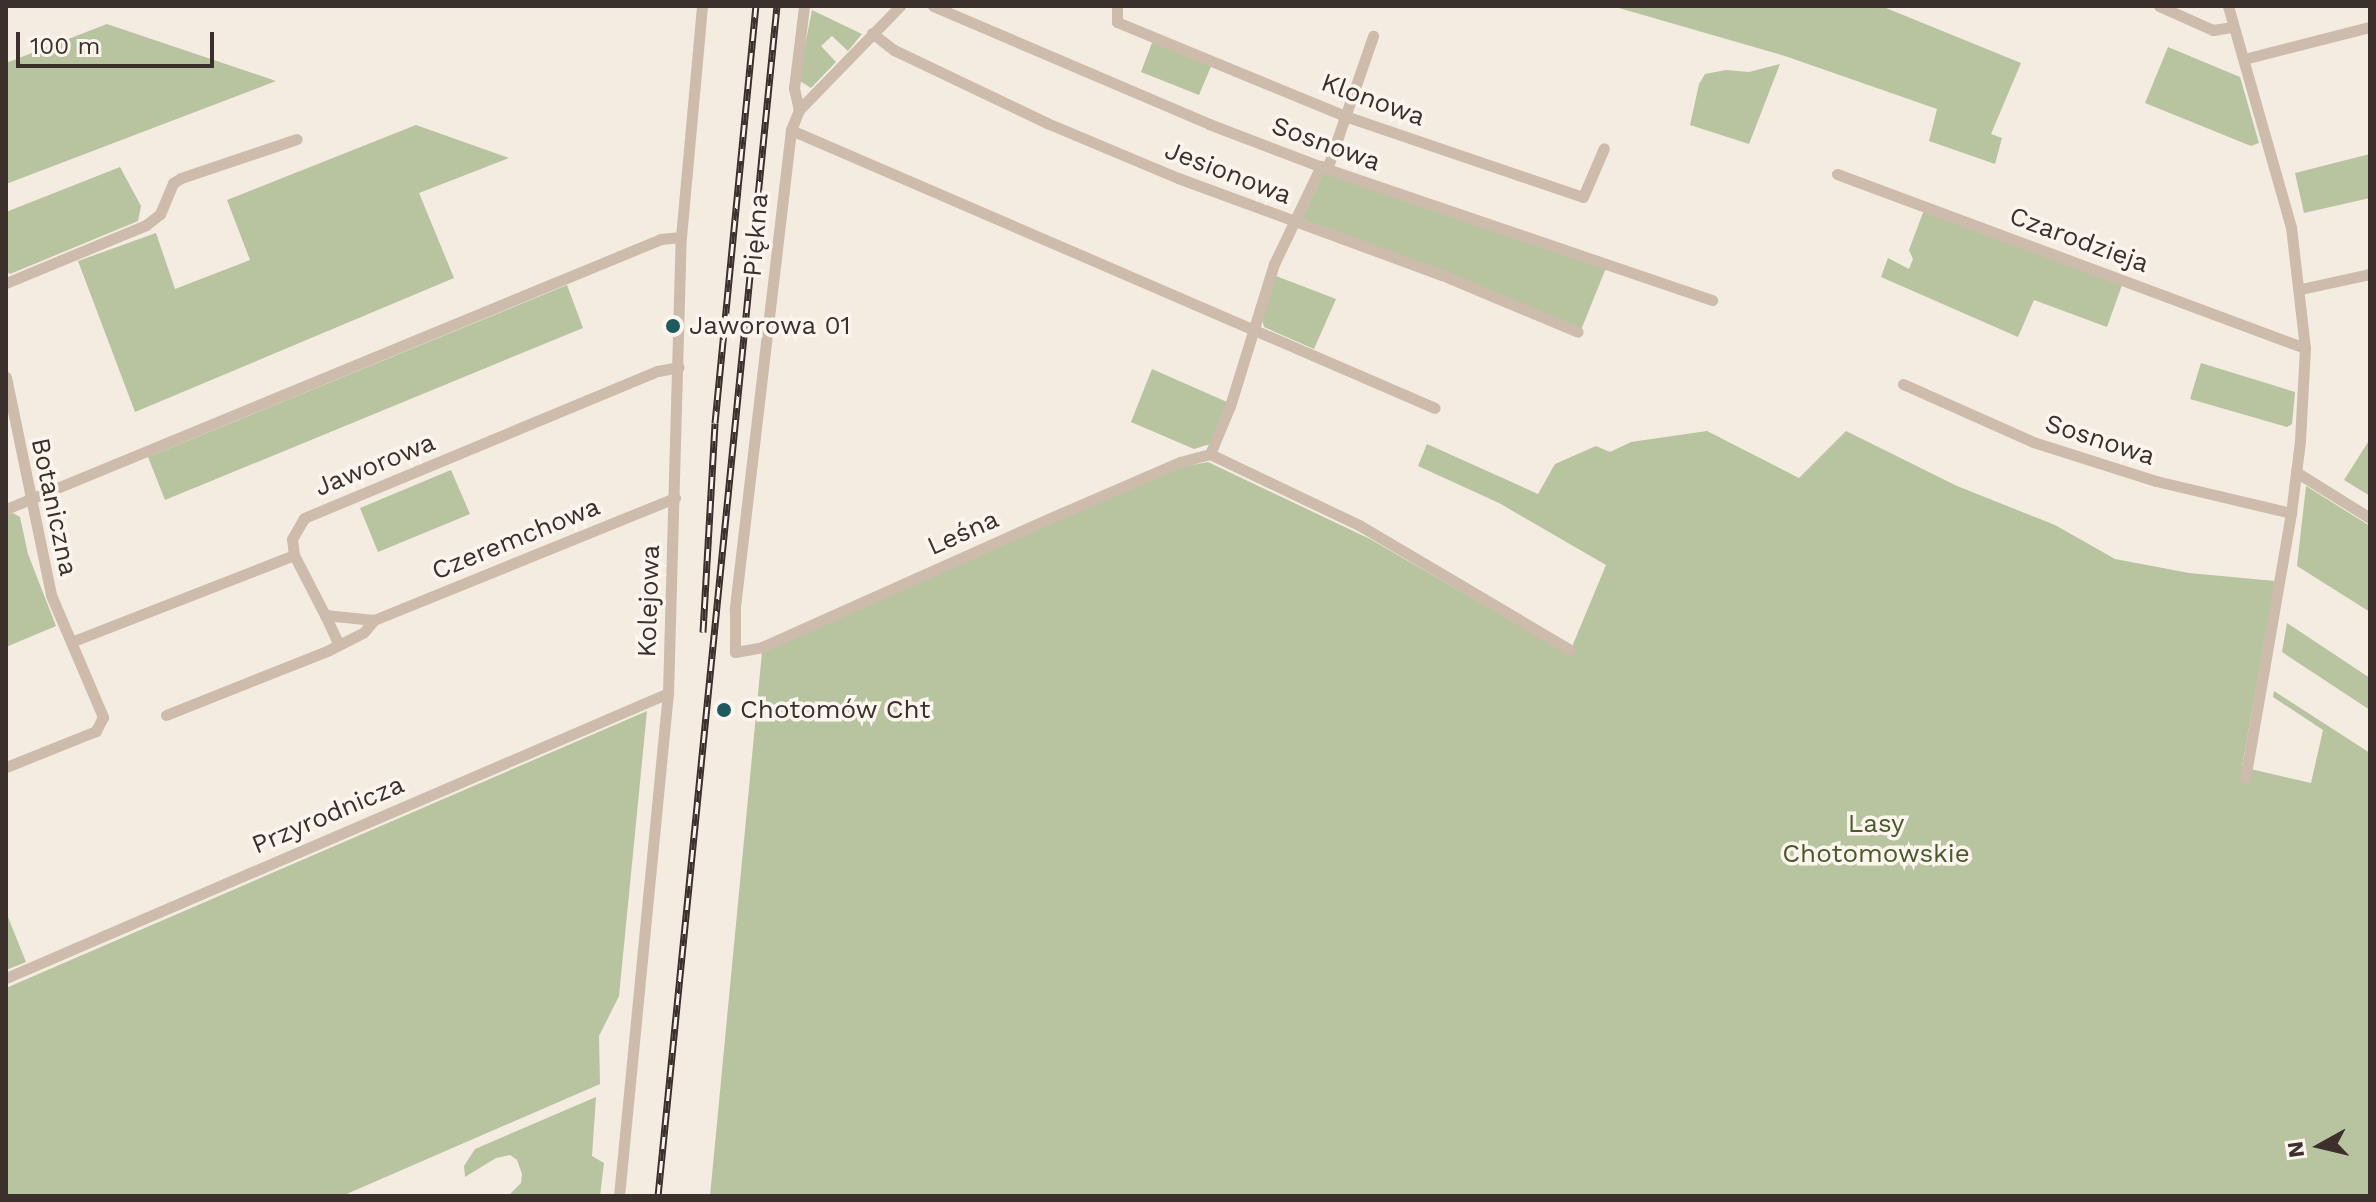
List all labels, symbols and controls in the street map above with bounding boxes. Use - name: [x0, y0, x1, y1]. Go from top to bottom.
- scale bar: [20, 16, 218, 66]
- text: 100 m: [30, 32, 100, 60]
- street label: Klonowa: [1317, 67, 1429, 133]
- street label: Sosnowa: [1267, 110, 1385, 178]
- street label: Jesionowa: [1160, 135, 1296, 211]
- street label: Piękna: [737, 192, 775, 278]
- street label: Czarodzieja: [2005, 200, 2153, 280]
- place label: Jaworowa 01: [689, 310, 851, 342]
- marker: Jaworowa 01: [664, 317, 682, 335]
- street label: Sosnowa: [2041, 408, 2159, 472]
- street label: Jaworowa: [310, 427, 440, 503]
- street label: Botaniczna: [24, 435, 84, 579]
- street label: Czeremchowa: [427, 491, 605, 587]
- street label: Leśna: [923, 504, 1003, 562]
- street label: Kolejowa: [631, 544, 667, 658]
- place label: Chotomów Cht: [740, 694, 931, 726]
- marker: Chotomów Cht: [715, 701, 733, 719]
- street label: Przyrodnicza: [247, 769, 409, 861]
- park label: Lasy Chotomowskie: [1782, 808, 1970, 870]
- north arrow: [2280, 1106, 2360, 1186]
- text: N: [2282, 1140, 2309, 1159]

